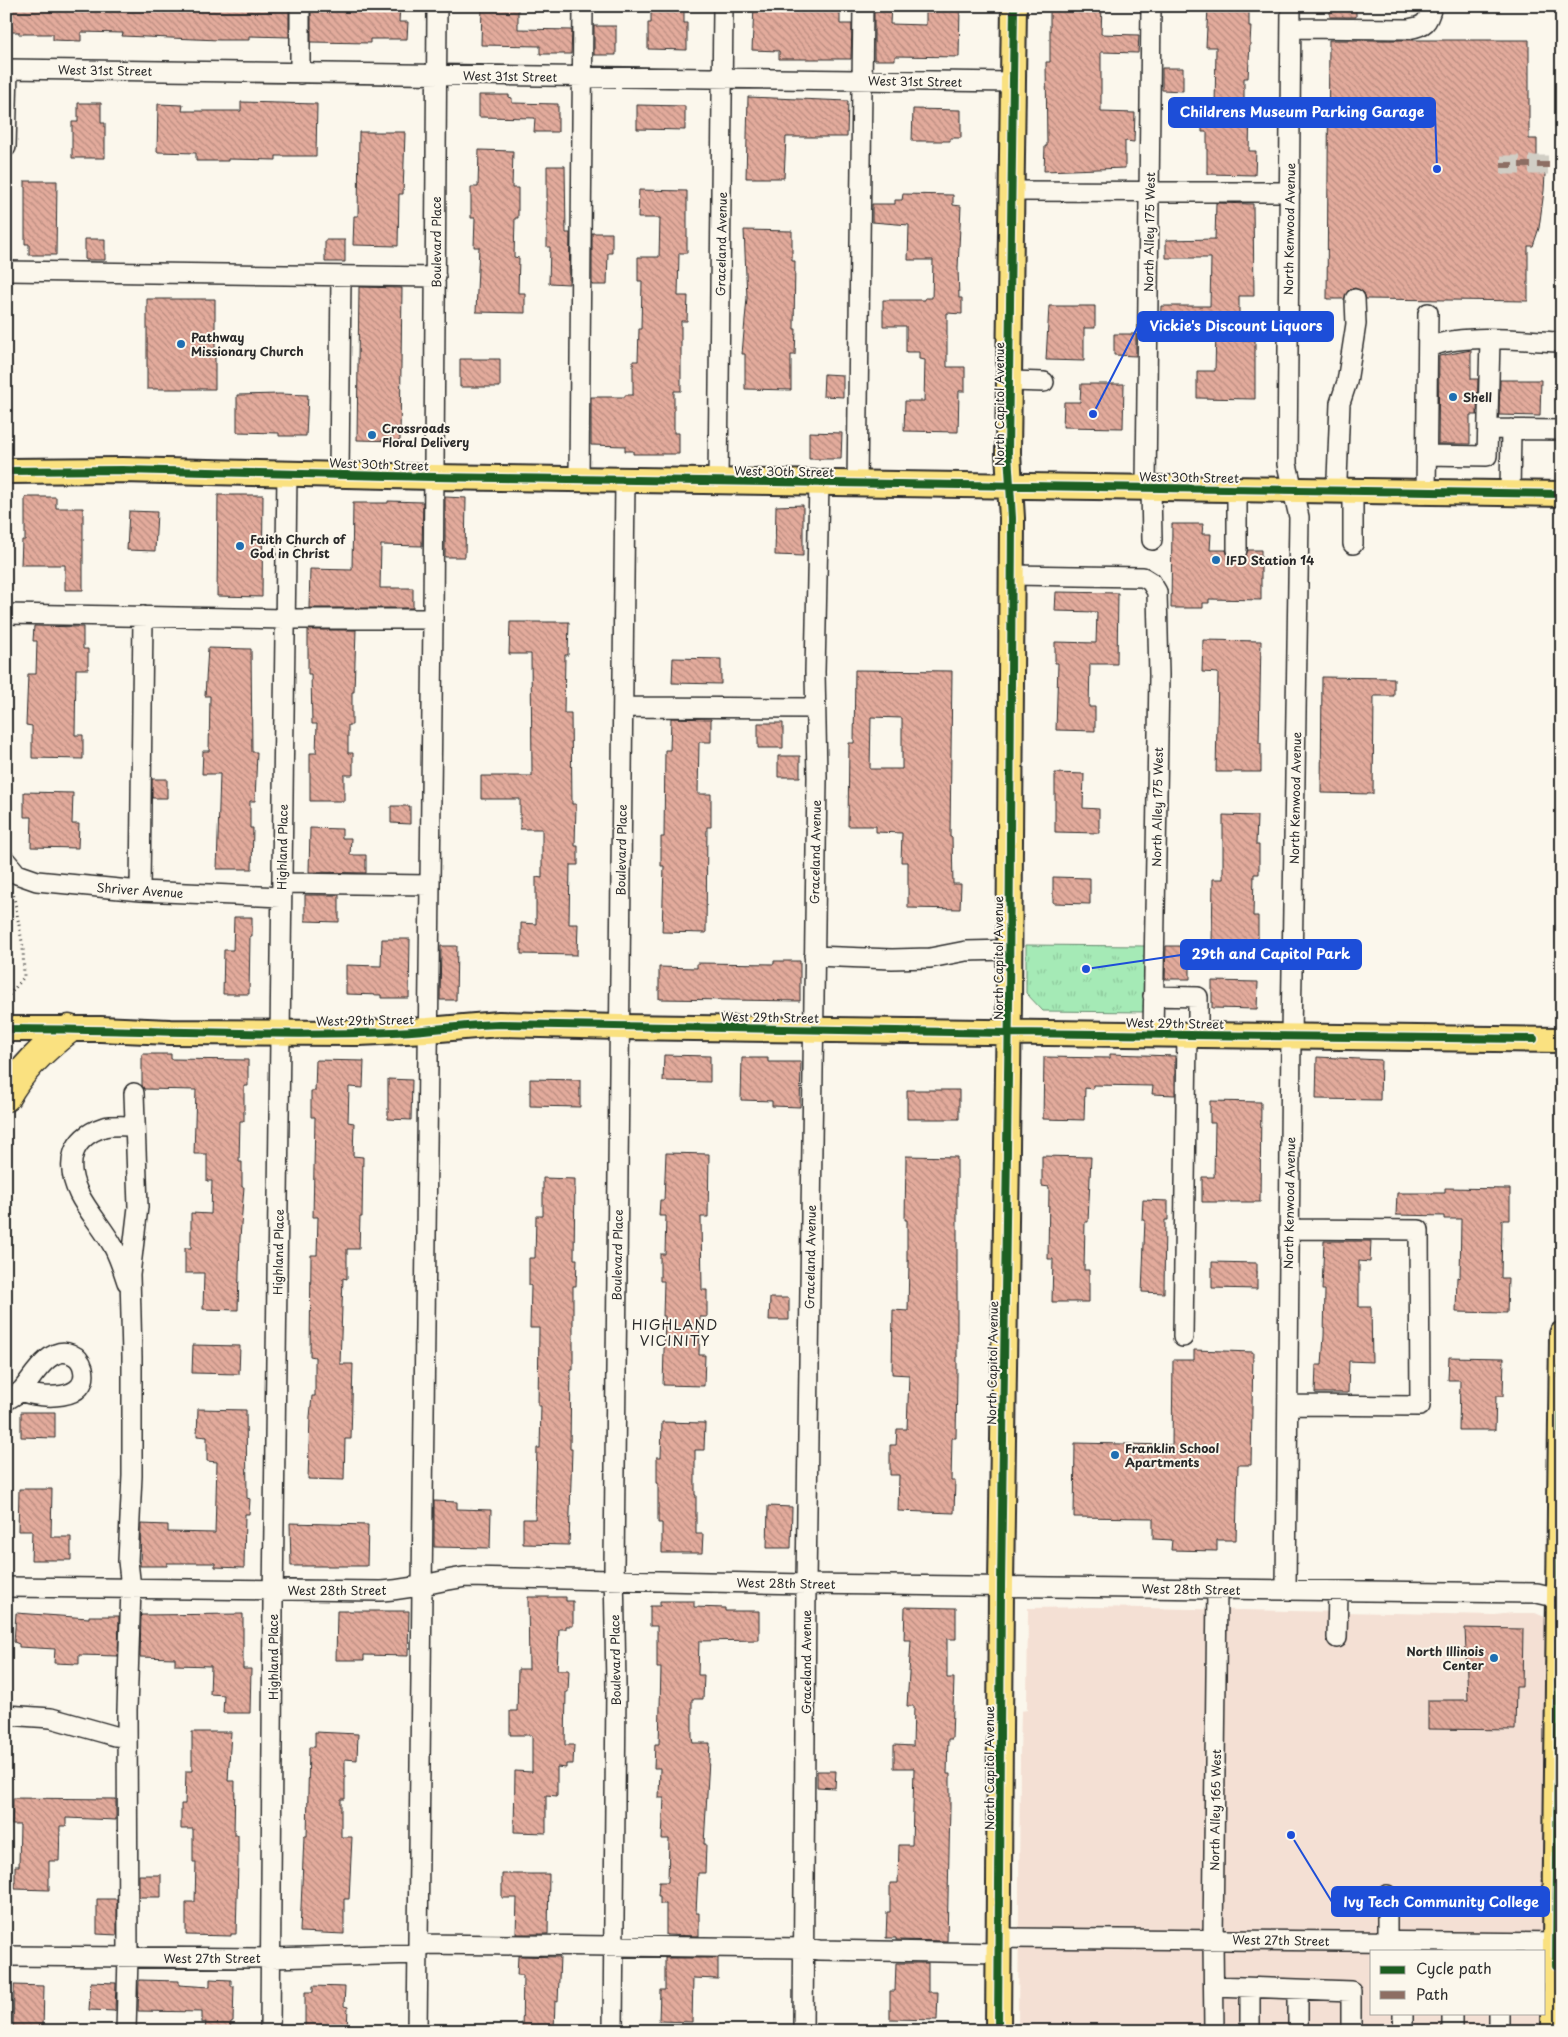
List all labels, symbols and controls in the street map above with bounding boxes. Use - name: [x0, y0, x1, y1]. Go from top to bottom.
- street label: West 31st Street: [58, 60, 153, 80]
- street label: West 31st Street: [463, 66, 558, 86]
- street label: West 31st Street: [868, 71, 963, 91]
- callout: Childrens Museum Parking Garage: [1169, 98, 1435, 127]
- text: Childrens Museum Parking Garage: [1180, 101, 1425, 122]
- street label: North Kenwood Avenue: [1279, 162, 1299, 295]
- street label: North Alley 175 West: [1139, 172, 1159, 292]
- street label: Graceland Avenue: [711, 191, 731, 296]
- street label: Boulevard Place: [427, 196, 445, 288]
- callout: Vickie's Discount Liquors: [1138, 312, 1333, 341]
- text: Vickie's Discount Liquors: [1150, 315, 1323, 336]
- place label: Pathway Missionary Church: [191, 328, 304, 360]
- marker: Pathway Missionary Church: [175, 338, 187, 350]
- street label: North Capitol Avenue: [990, 341, 1008, 466]
- place label: Shell: [1463, 388, 1492, 406]
- marker: Shell: [1447, 391, 1459, 403]
- place label: Crossroads Floral Delivery: [382, 419, 469, 451]
- marker: Crossroads Floral Delivery: [366, 429, 378, 441]
- street label: West 30th Street: [329, 453, 429, 475]
- street label: West 30th Street: [734, 461, 834, 481]
- street label: West 30th Street: [1139, 467, 1239, 487]
- place label: Faith Church of God in Christ: [250, 530, 347, 562]
- marker: Faith Church of God in Christ: [234, 540, 246, 552]
- place label: IFD Station 14: [1226, 551, 1314, 569]
- marker: IFD Station 14: [1210, 554, 1222, 566]
- street label: North Kenwood Avenue: [1285, 731, 1305, 864]
- street label: North Alley 175 West: [1147, 747, 1167, 867]
- street label: Graceland Avenue: [805, 799, 825, 904]
- street label: Highland Place: [272, 804, 292, 890]
- street label: Boulevard Place: [611, 804, 631, 896]
- street label: Shriver Avenue: [96, 878, 184, 902]
- street label: North Capitol Avenue: [989, 895, 1007, 1020]
- callout: 29th and Capitol Park: [1181, 940, 1361, 969]
- text: 29th and Capitol Park: [1192, 943, 1351, 964]
- street label: West 29th Street: [721, 1007, 819, 1027]
- street label: West 29th Street: [316, 1010, 414, 1030]
- street label: West 29th Street: [1126, 1013, 1224, 1033]
- street label: North Kenwood Avenue: [1279, 1136, 1299, 1269]
- street label: Graceland Avenue: [800, 1204, 820, 1309]
- street label: Highland Place: [268, 1209, 288, 1295]
- street label: Boulevard Place: [607, 1209, 627, 1301]
- street label: North Capitol Avenue: [982, 1300, 1002, 1425]
- district label: HIGHLAND VICINITY: [632, 1314, 718, 1351]
- place label: Franklin School Apartments: [1125, 1439, 1219, 1471]
- marker: Franklin School Apartments: [1109, 1449, 1121, 1461]
- street label: West 28th Street: [736, 1573, 836, 1593]
- street label: West 28th Street: [1141, 1579, 1241, 1599]
- street label: West 28th Street: [287, 1581, 387, 1599]
- street label: Graceland Avenue: [797, 1609, 815, 1714]
- street label: Highland Place: [264, 1614, 282, 1700]
- street label: Boulevard Place: [605, 1614, 625, 1706]
- place label: North Illinois Center: [1407, 1642, 1485, 1674]
- marker: North Illinois Center: [1488, 1652, 1500, 1664]
- street label: North Capitol Avenue: [980, 1705, 998, 1830]
- street label: North Alley 165 West: [1205, 1749, 1225, 1871]
- callout: Ivy Tech Community College: [1332, 1887, 1549, 1916]
- text: Ivy Tech Community College: [1343, 1891, 1539, 1912]
- street label: West 27th Street: [1232, 1930, 1330, 1950]
- street label: West 27th Street: [163, 1949, 261, 1967]
- legend: [1370, 1950, 1546, 2014]
- text: Cycle path: [1416, 1956, 1492, 1979]
- text: Path: [1416, 1982, 1448, 2005]

